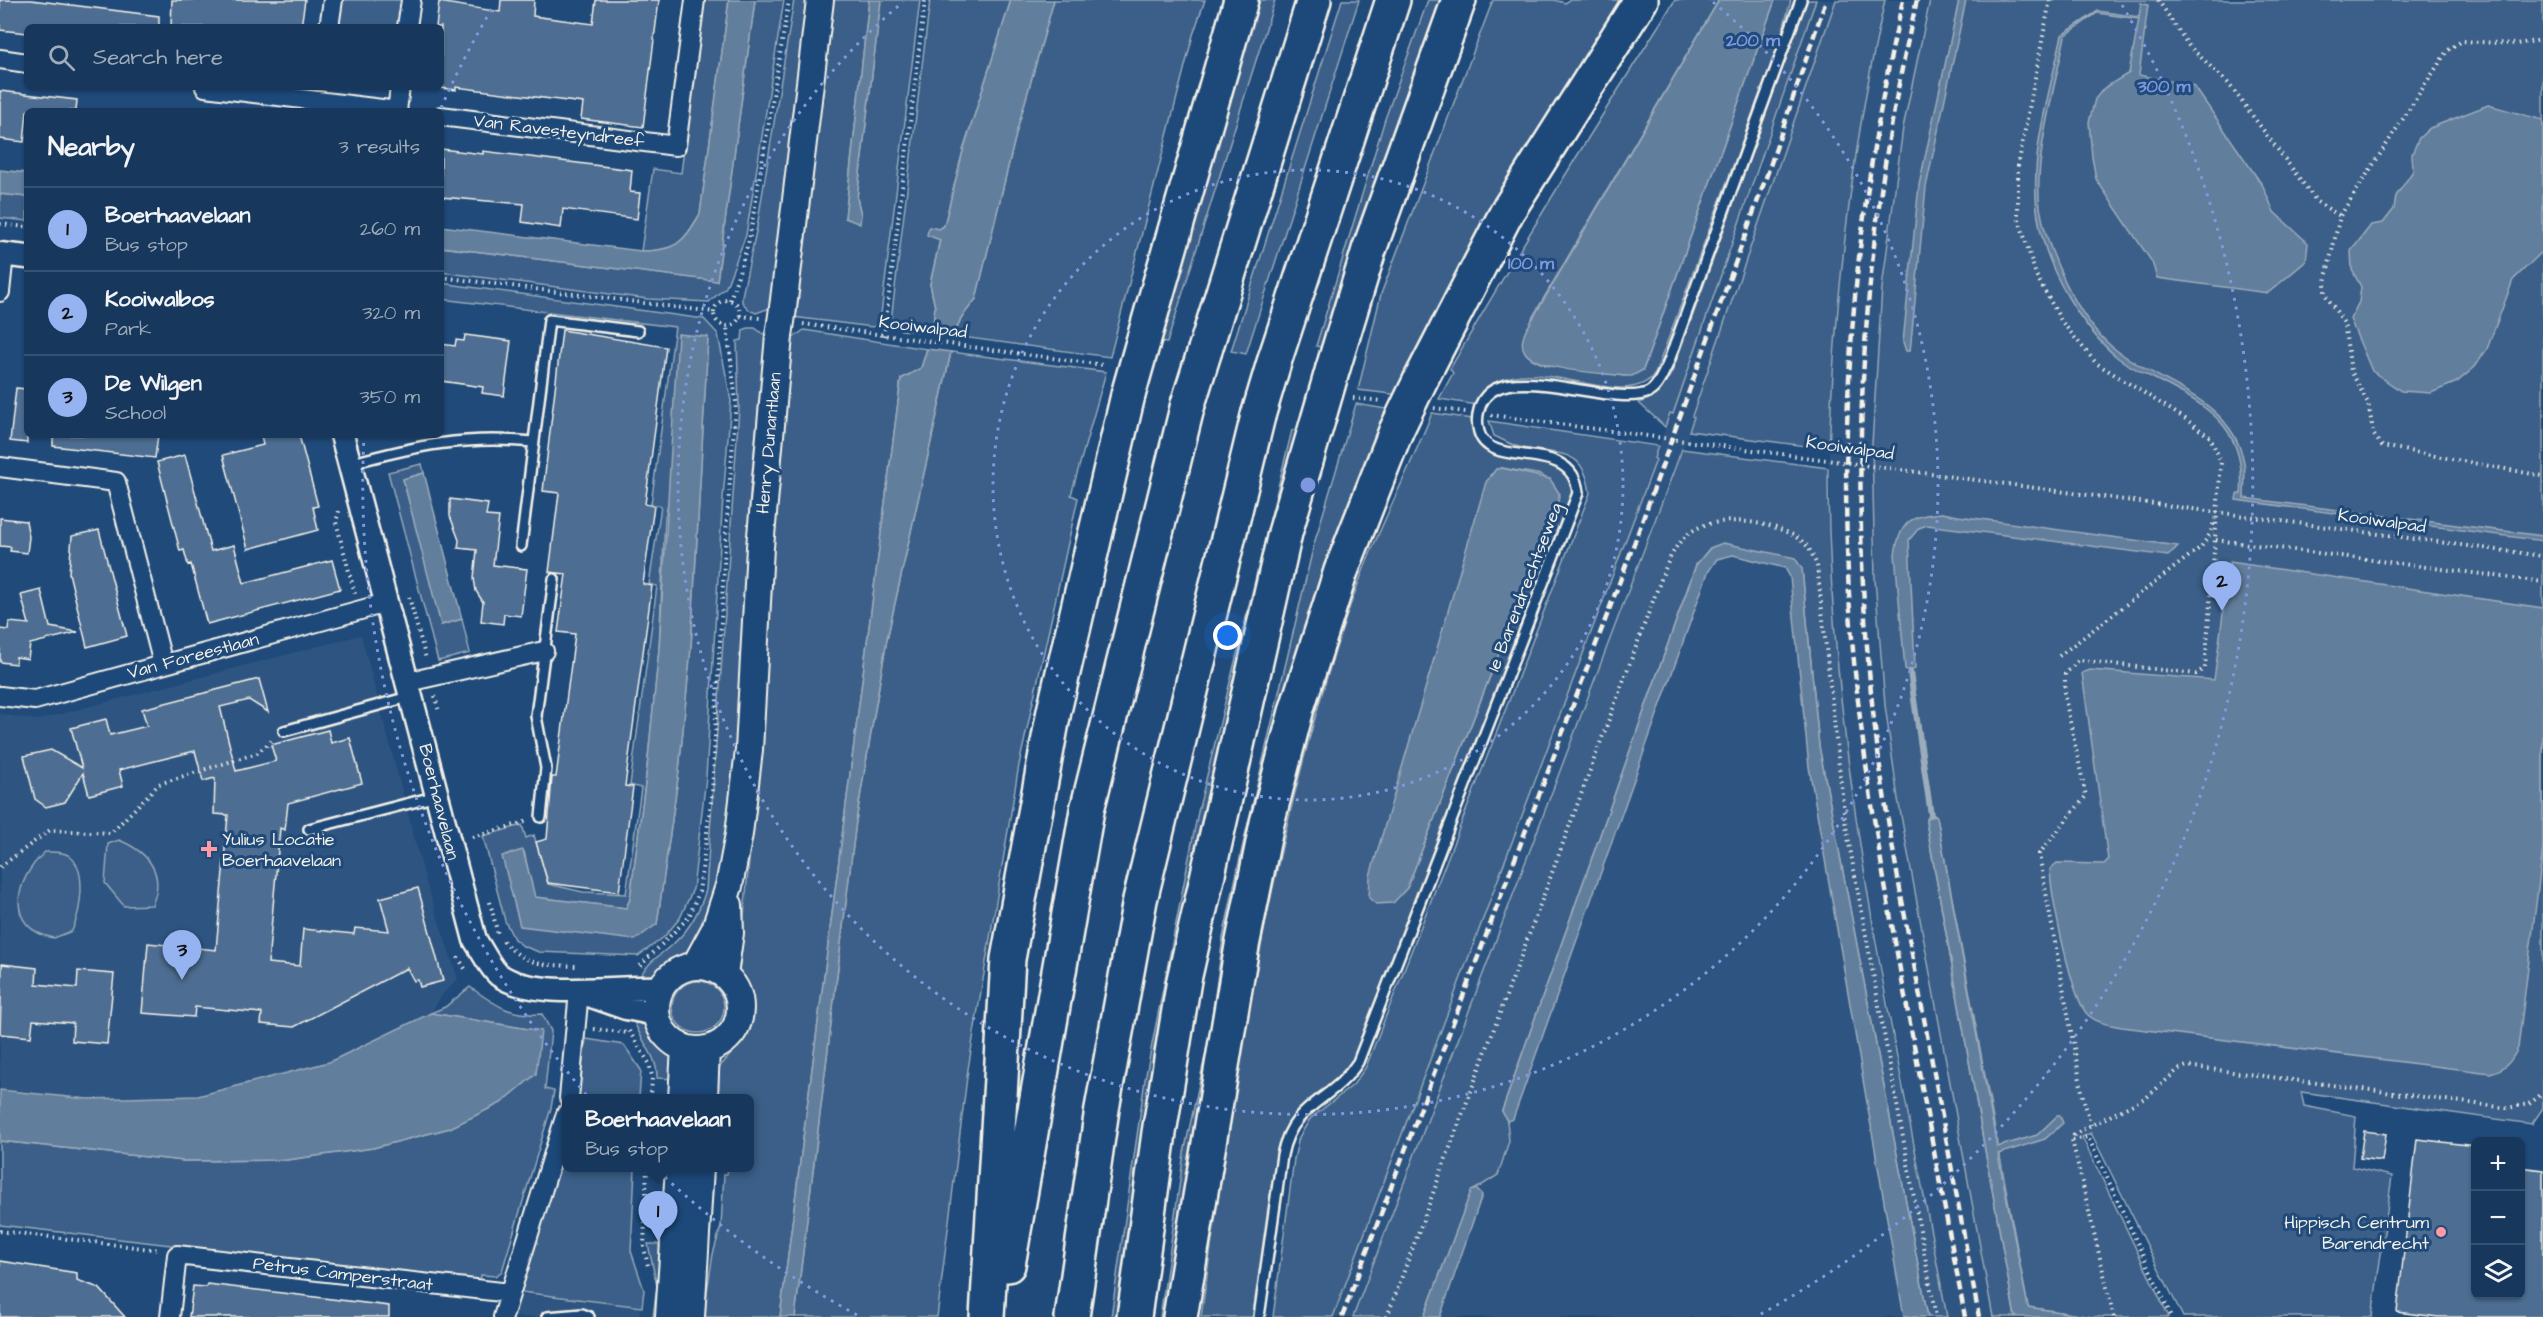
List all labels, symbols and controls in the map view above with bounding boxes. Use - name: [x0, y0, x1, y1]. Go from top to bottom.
- search box: [24, 24, 444, 90]
- text: 200 m: [1725, 28, 1781, 53]
- icon: search: [45, 41, 78, 74]
- text: Search here: [93, 42, 223, 73]
- text: 300 m: [2136, 74, 2192, 99]
- street label: Van Ravesteyndreef: [472, 108, 646, 155]
- text: Nearby: [48, 129, 135, 165]
- text: 3 results: [338, 133, 420, 161]
- text: Boerhaavelaan: [105, 200, 251, 231]
- text: 1: [66, 215, 69, 243]
- text: 260 m: [360, 215, 420, 243]
- text: Bus stop: [105, 231, 188, 259]
- text: 100 m: [1508, 251, 1555, 276]
- text: Kooiwalbos: [105, 284, 215, 315]
- text: 2: [62, 299, 73, 327]
- text: 320 m: [362, 299, 420, 327]
- street label: Kooiwalpad: [877, 309, 969, 345]
- text: Park: [105, 315, 151, 343]
- text: De Wilgen: [105, 368, 202, 399]
- street label: Henry Dunantlaan: [750, 371, 789, 515]
- text: 3: [62, 383, 73, 411]
- text: 350 m: [359, 383, 420, 411]
- text: School: [105, 399, 166, 427]
- street label: Kooiwalpad: [1804, 429, 1896, 467]
- centre of rings: [1298, 475, 1318, 495]
- street label: 1e Barendrechtseweg: [1481, 499, 1570, 675]
- street label: Kooiwalpad: [2336, 502, 2428, 540]
- pin: 2: [2202, 562, 2242, 611]
- your location: [1213, 621, 1242, 650]
- street label: Van Foreestlaan: [125, 626, 261, 686]
- street label: Boerhaavelaan: [412, 741, 466, 863]
- place label: Yulius Locatie Boerhaavelaan: [222, 827, 341, 873]
- marker: Yulius Locatie Boerhaavelaan: [200, 840, 218, 858]
- pin: 3: [162, 930, 201, 980]
- popup: [562, 1094, 754, 1172]
- text: Boerhaavelaan: [585, 1104, 731, 1135]
- text: Bus stop: [585, 1135, 668, 1163]
- map controls: [2471, 1137, 2525, 1299]
- button: +: [2471, 1137, 2525, 1191]
- button: −: [2471, 1191, 2525, 1245]
- pin: 1: [638, 1192, 678, 1241]
- place label: Hippisch Centrum Barendrecht: [2284, 1210, 2430, 1256]
- marker: Hippisch Centrum Barendrecht: [2434, 1225, 2448, 1239]
- button: layers: [2471, 1245, 2525, 1299]
- street label: Petrus Camperstraat: [252, 1251, 435, 1298]

